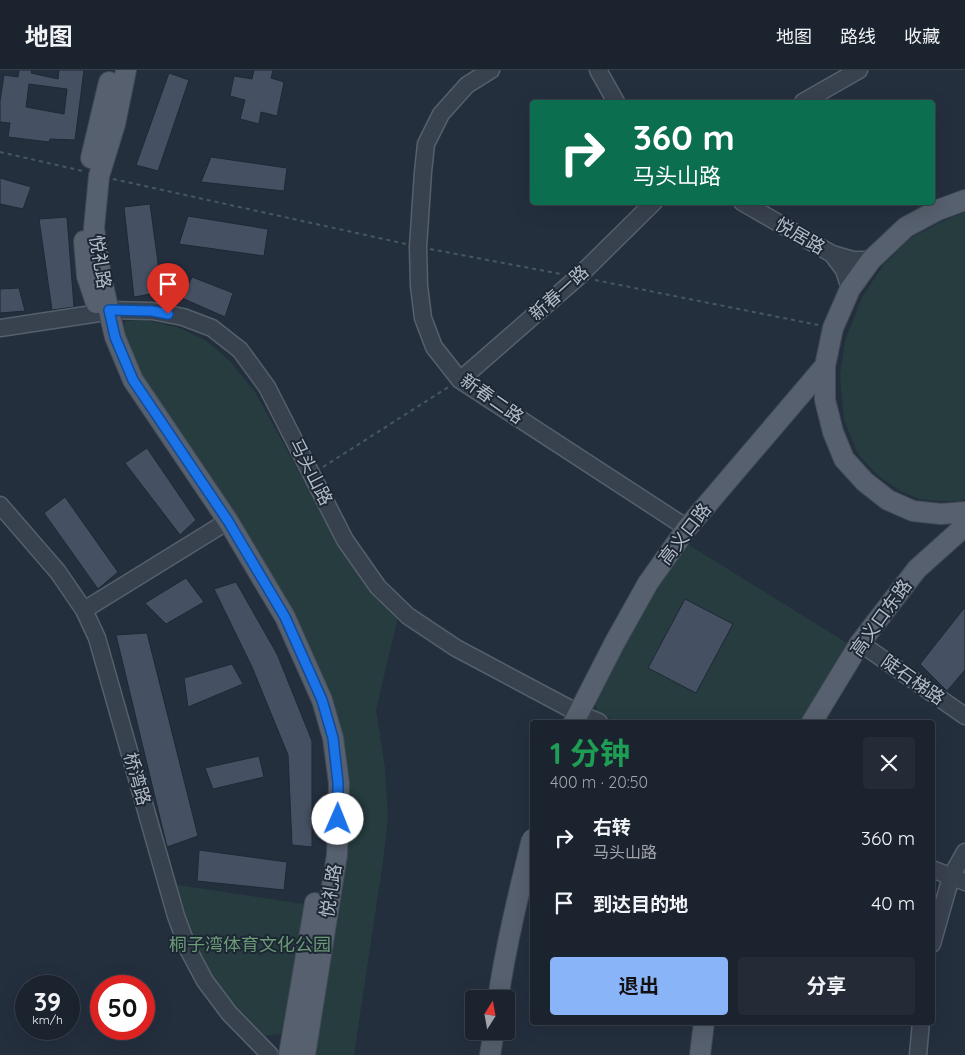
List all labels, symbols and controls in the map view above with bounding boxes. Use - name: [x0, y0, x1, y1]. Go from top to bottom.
- text: 地图: [25, 21, 73, 51]
- text: 地图: [776, 25, 812, 48]
- text: 路线: [840, 25, 876, 48]
- text: 收藏: [904, 25, 940, 48]
- text: 360 m: [633, 115, 735, 159]
- icon: right: [550, 120, 615, 185]
- text: 马头山路: [633, 162, 721, 190]
- street label: 悦居路: [771, 212, 829, 259]
- street label: 悦礼路: [85, 233, 116, 290]
- street label: 新春一路: [524, 260, 593, 325]
- pin: [147, 263, 189, 314]
- icon: arrive: [154, 270, 182, 298]
- street label: 新春二路: [456, 369, 528, 429]
- street label: 马头山路: [285, 434, 338, 509]
- street label: 高义口路: [653, 498, 716, 569]
- street label: 高义口东路: [845, 575, 916, 661]
- street label: 陡石梯路: [877, 650, 949, 710]
- text: 1 分钟: [550, 734, 630, 772]
- button: close: [863, 737, 915, 789]
- street label: 桥湾路: [119, 750, 156, 808]
- text: 400 m · 20:50: [550, 772, 648, 792]
- position arrow: [311, 792, 363, 844]
- text: 右转: [593, 815, 631, 839]
- icon: right: [550, 824, 578, 852]
- text: 360 m: [861, 826, 915, 850]
- text: 马头山路: [593, 842, 657, 862]
- street label: 悦礼路: [315, 862, 346, 919]
- icon: arrive: [550, 889, 578, 917]
- text: 40 m: [871, 891, 915, 915]
- text: 到达目的地: [593, 892, 688, 916]
- park label: 桐子湾体育文化公园: [169, 933, 331, 956]
- button: 退出: [550, 957, 728, 1015]
- button: 分享: [738, 957, 915, 1015]
- speed limit sign: 50: [90, 975, 155, 1040]
- text: 39: [34, 986, 61, 1017]
- north arrow: [465, 990, 515, 1040]
- map controls: [465, 990, 515, 1040]
- text: km/h: [32, 1012, 63, 1027]

